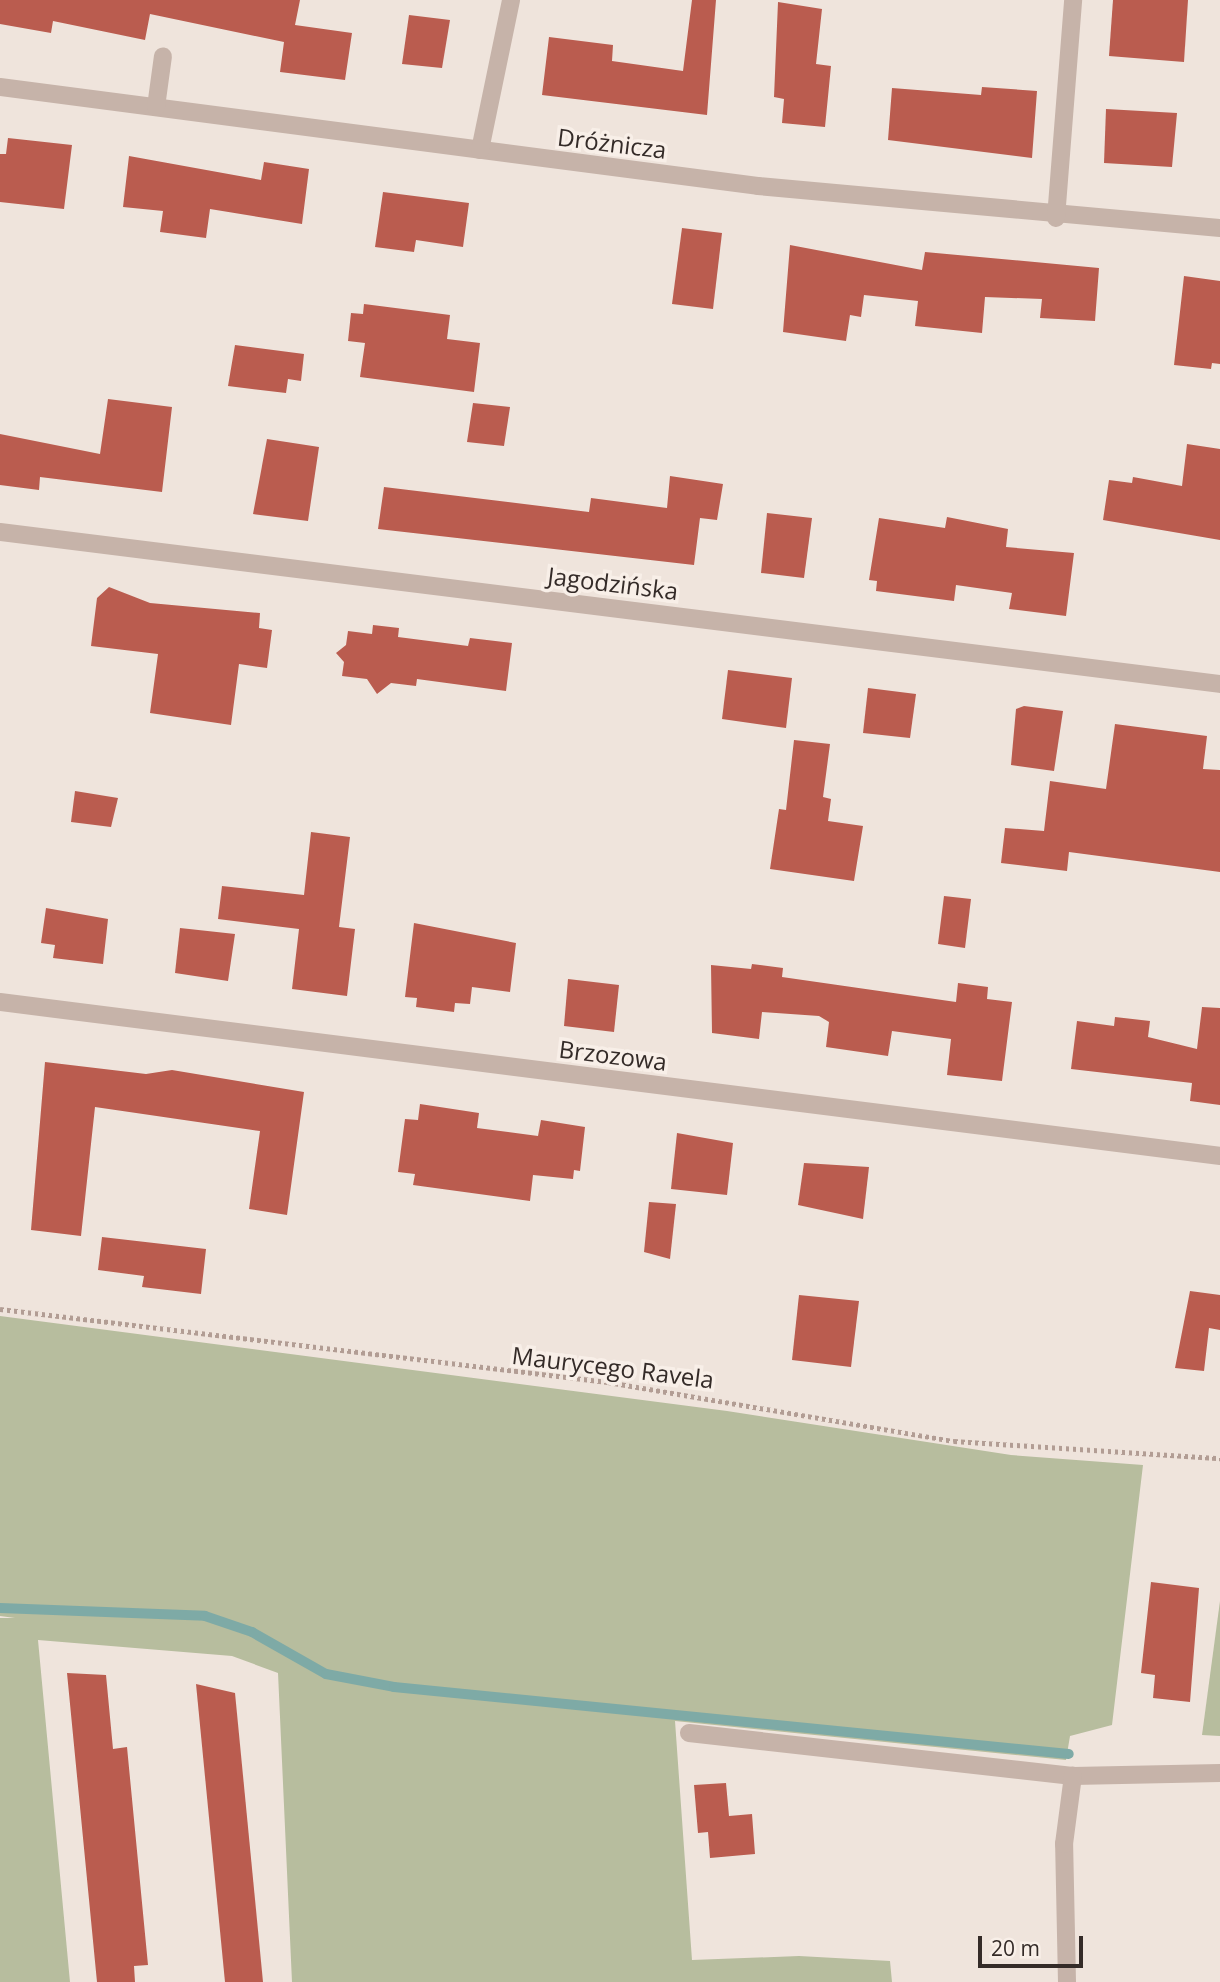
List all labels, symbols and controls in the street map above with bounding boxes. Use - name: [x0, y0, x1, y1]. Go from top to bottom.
- street label: Dróżnicza: [556, 122, 668, 164]
- street label: Jagodzińska: [546, 561, 680, 605]
- street label: Brzozowa: [557, 1034, 669, 1076]
- street label: Maurycego Ravela: [510, 1340, 716, 1394]
- scale bar: [982, 1923, 1087, 1967]
- text: 20 m: [991, 1934, 1040, 1962]

